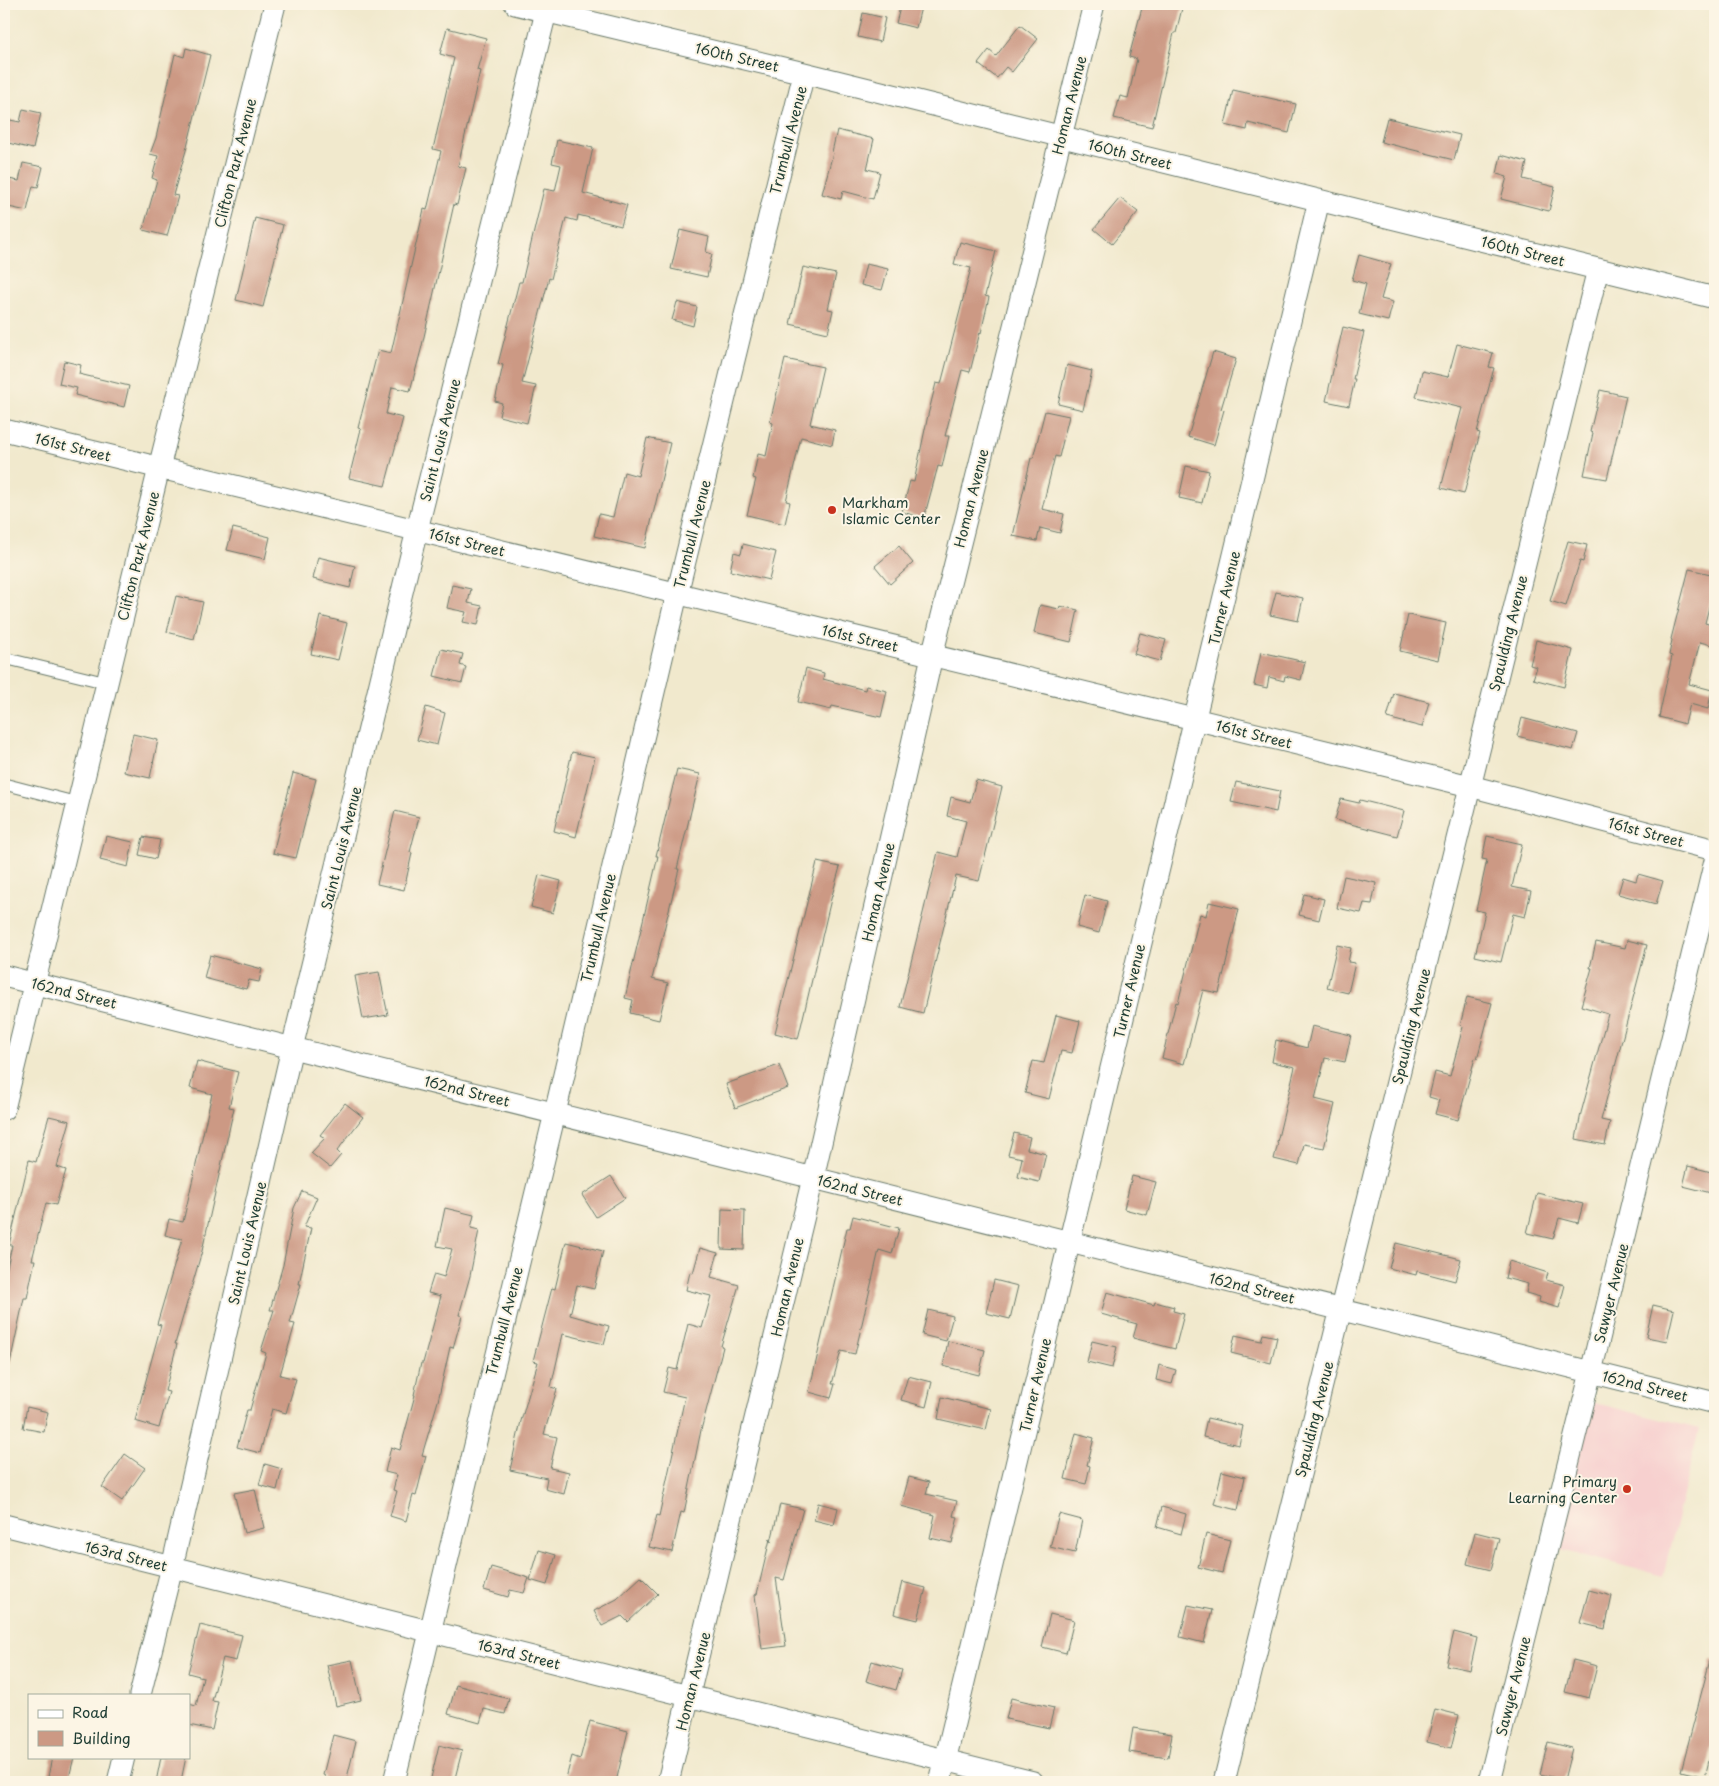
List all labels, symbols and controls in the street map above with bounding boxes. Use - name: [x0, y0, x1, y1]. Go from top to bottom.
- street label: 160th Street: [693, 37, 781, 77]
- street label: Homan Avenue: [1047, 53, 1092, 157]
- street label: Trumbull Avenue: [764, 83, 812, 197]
- street label: Clifton Park Avenue: [209, 96, 261, 230]
- street label: 160th Street: [1086, 133, 1174, 175]
- street label: 160th Street: [1479, 230, 1567, 272]
- street label: Saint Louis Avenue: [415, 376, 466, 504]
- street label: 161st Street: [33, 427, 113, 467]
- street label: Homan Avenue: [949, 446, 994, 550]
- street label: Trumbull Avenue: [668, 477, 716, 591]
- street label: Clifton Park Avenue: [112, 489, 164, 623]
- place label: Markham Islamic Center: [842, 492, 941, 529]
- marker: Markham Islamic Center: [826, 504, 838, 516]
- street label: 161st Street: [427, 522, 507, 562]
- street label: Turner Avenue: [1203, 548, 1245, 647]
- street label: Spaulding Avenue: [1483, 573, 1533, 693]
- street label: 161st Street: [820, 619, 900, 657]
- street label: 161st Street: [1214, 714, 1294, 754]
- street label: Saint Louis Avenue: [316, 784, 367, 912]
- street label: 161st Street: [1606, 812, 1686, 852]
- street label: Homan Avenue: [856, 840, 900, 944]
- street label: Trumbull Avenue: [575, 871, 621, 985]
- street label: Turner Avenue: [1108, 941, 1150, 1040]
- street label: Spaulding Avenue: [1386, 966, 1436, 1086]
- street label: 162nd Street: [29, 972, 119, 1014]
- street label: 162nd Street: [422, 1070, 512, 1112]
- street label: 162nd Street: [815, 1169, 905, 1211]
- street label: Saint Louis Avenue: [223, 1179, 271, 1307]
- street label: Homan Avenue: [765, 1235, 809, 1339]
- street label: Sawyer Avenue: [1588, 1241, 1634, 1345]
- street label: Trumbull Avenue: [480, 1264, 528, 1378]
- street label: 162nd Street: [1207, 1267, 1297, 1309]
- street label: Turner Avenue: [1014, 1335, 1056, 1434]
- street label: Spaulding Avenue: [1289, 1359, 1339, 1479]
- street label: 162nd Street: [1600, 1365, 1690, 1407]
- place label: Primary Learning Center: [1508, 1471, 1617, 1508]
- marker: Primary Learning Center: [1621, 1483, 1633, 1495]
- street label: 163rd Street: [83, 1536, 170, 1576]
- street label: Homan Avenue: [671, 1629, 716, 1733]
- street label: 163rd Street: [476, 1634, 563, 1674]
- street label: Sawyer Avenue: [1490, 1634, 1536, 1738]
- legend: [28, 1694, 190, 1758]
- text: Road: [72, 1700, 108, 1723]
- text: Building: [72, 1726, 131, 1749]

